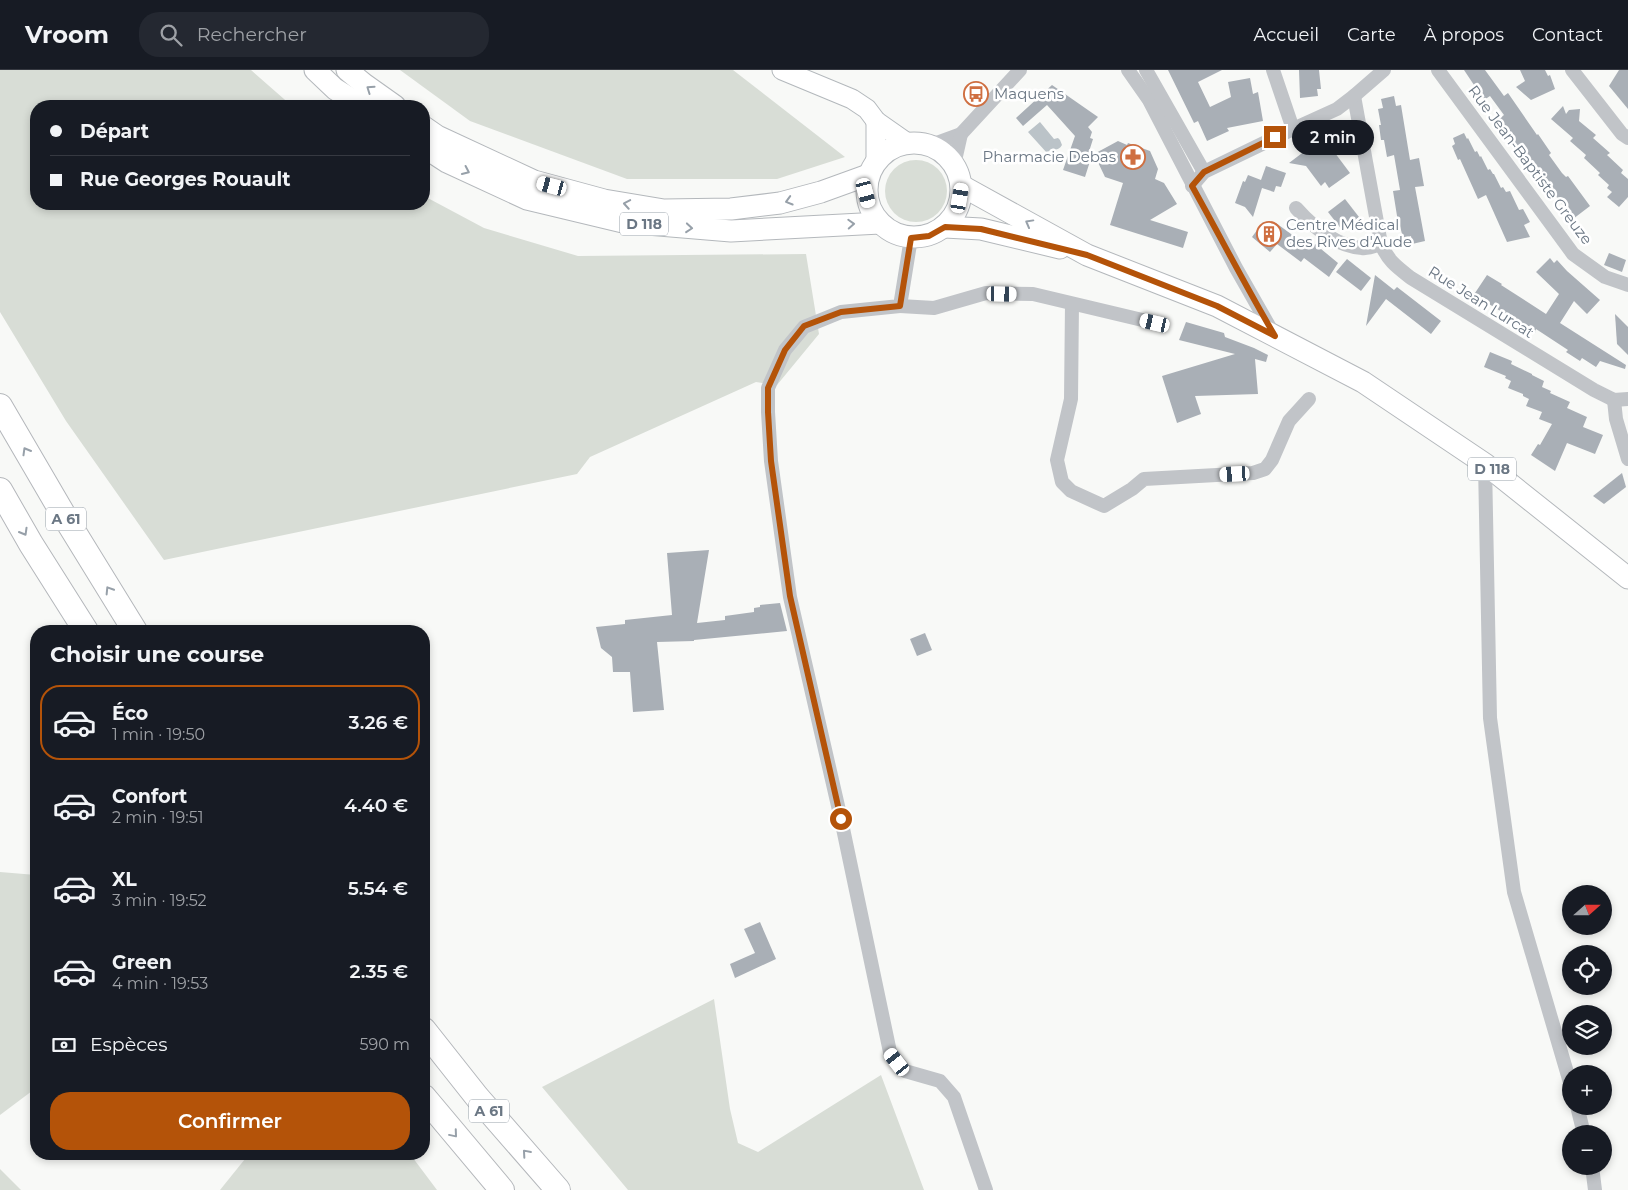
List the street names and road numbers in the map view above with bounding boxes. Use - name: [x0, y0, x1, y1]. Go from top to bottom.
- street label: Rue Jean-Baptiste Greuze: [1464, 81, 1597, 248]
- road number: D 118: [620, 212, 668, 236]
- street label: Rue Jean Lurcat: [1425, 261, 1538, 342]
- road number: D 118: [1468, 458, 1516, 480]
- road number: A 61: [46, 508, 86, 530]
- road number: A 61: [469, 1100, 509, 1122]

